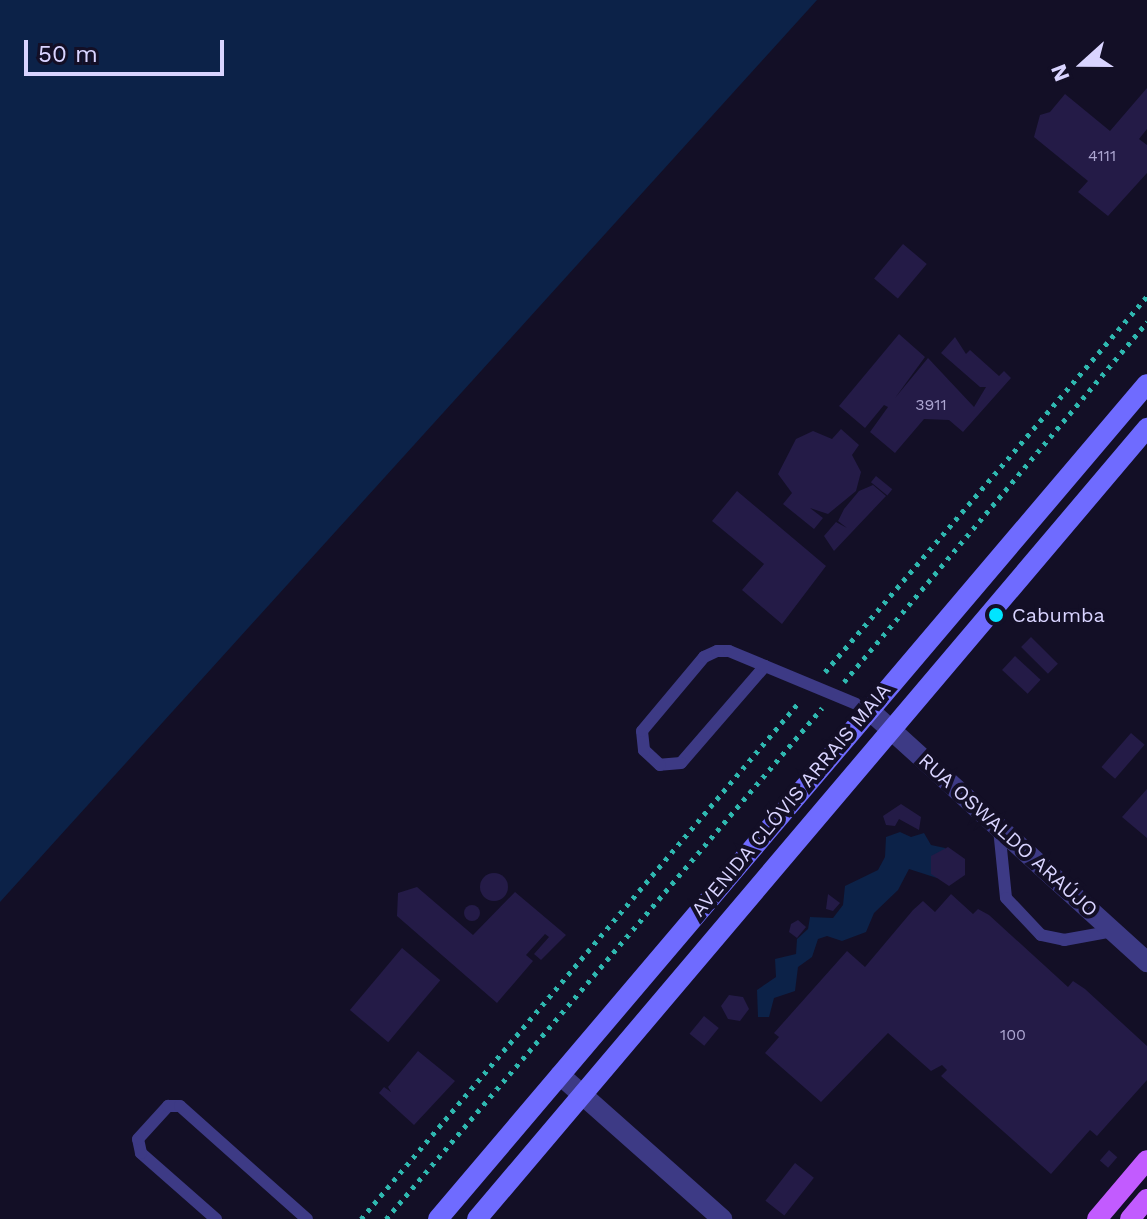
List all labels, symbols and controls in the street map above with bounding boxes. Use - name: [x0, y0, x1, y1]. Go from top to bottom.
- scale bar: [28, 24, 228, 74]
- north arrow: [1043, 24, 1123, 104]
- text: 50 m: [38, 40, 98, 68]
- text: N: [1046, 61, 1075, 85]
- house number: 4111: [1088, 146, 1116, 166]
- house number: 3911: [915, 395, 947, 415]
- place label: Cabumba: [1012, 603, 1105, 627]
- marker: Cabumba: [987, 606, 1005, 624]
- street label: AVENIDA CLÓVIS ARRAIS MAIA: [686, 678, 896, 922]
- street label: RUA OSWALDO ARAÚJO: [913, 748, 1103, 922]
- house number: 100: [1000, 1025, 1026, 1045]

